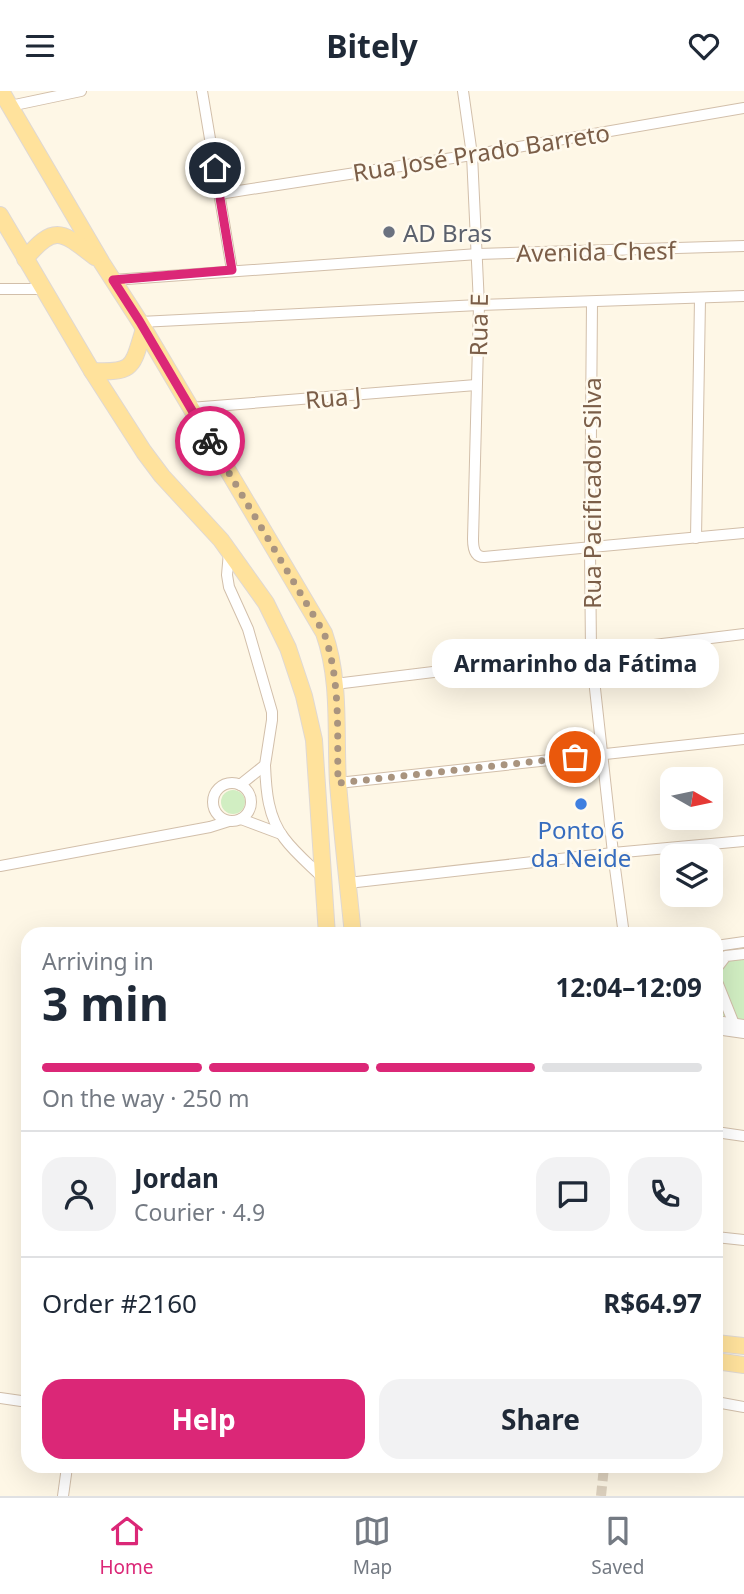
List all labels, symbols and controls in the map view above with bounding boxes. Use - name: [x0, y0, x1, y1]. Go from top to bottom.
- text: Bitely: [326, 24, 418, 67]
- icon: menu: [21, 27, 59, 65]
- icon: heart: [685, 27, 723, 65]
- street label: Rua José Prado Barreto: [350, 115, 612, 189]
- pin: [185, 138, 245, 198]
- icon: home: [196, 149, 234, 187]
- place label: AD Bras: [403, 216, 492, 249]
- marker: AD Bras: [381, 224, 397, 240]
- street label: Avenida Chesf: [516, 233, 678, 269]
- street label: Rua E: [461, 293, 495, 357]
- street label: Rua Pacificador Silva: [575, 377, 608, 609]
- street label: Rua J: [304, 378, 362, 416]
- courier: [175, 406, 245, 476]
- icon: bike: [191, 422, 229, 460]
- callout: Armarinho da Fátima: [432, 638, 718, 687]
- text: Armarinho da Fátima: [454, 647, 697, 679]
- pin: [545, 727, 605, 787]
- icon: bag: [556, 738, 594, 776]
- north arrow: [660, 767, 723, 829]
- map controls: [660, 767, 723, 907]
- marker: Ponto 6 da Neide: [573, 796, 589, 812]
- place label: Ponto 6 da Neide: [531, 813, 631, 874]
- button: layers: [660, 844, 723, 907]
- text: Arriving in: [42, 945, 154, 977]
- text: 12:04–12:09: [555, 969, 702, 1005]
- text: 3 min: [42, 972, 169, 1034]
- text: On the way · 250 m: [42, 1082, 249, 1114]
- button: person: [42, 1157, 116, 1231]
- button: chat: [536, 1157, 610, 1231]
- button: phone: [628, 1157, 702, 1231]
- text: Jordan: [134, 1160, 219, 1196]
- text: Courier · 4.9: [134, 1196, 265, 1228]
- text: Order #2160: [42, 1285, 197, 1321]
- text: R$64.97: [603, 1285, 702, 1321]
- button: Help: [42, 1379, 365, 1459]
- button: Share: [379, 1379, 702, 1459]
- tab: Home: [100, 1512, 154, 1580]
- tab: Map: [353, 1512, 392, 1580]
- tab: Saved: [591, 1512, 644, 1580]

